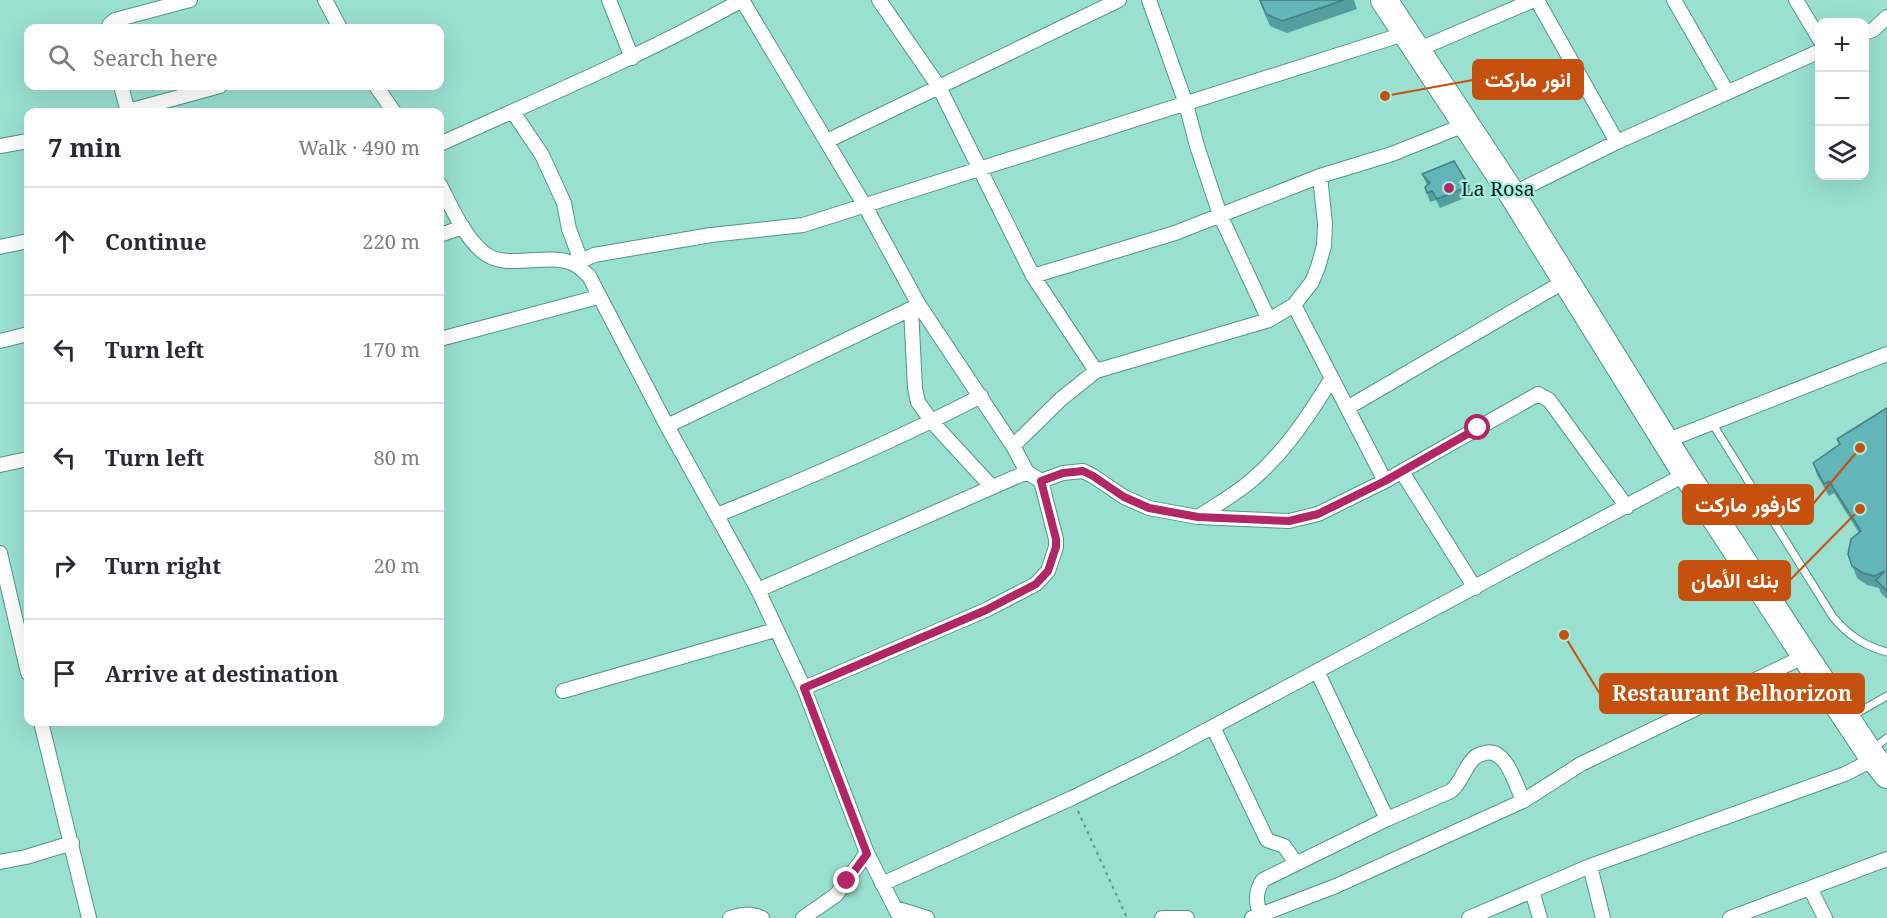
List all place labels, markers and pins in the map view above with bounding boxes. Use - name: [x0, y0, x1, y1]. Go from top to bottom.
- callout: انور ماركت: [1473, 60, 1583, 99]
- place label: La Rosa: [1461, 175, 1535, 202]
- marker: La Rosa: [1442, 181, 1456, 195]
- callout: كارفور ماركت: [1683, 485, 1813, 524]
- callout: بنك الأمان: [1679, 561, 1790, 600]
- callout: Restaurant Belhorizon: [1600, 674, 1864, 713]

